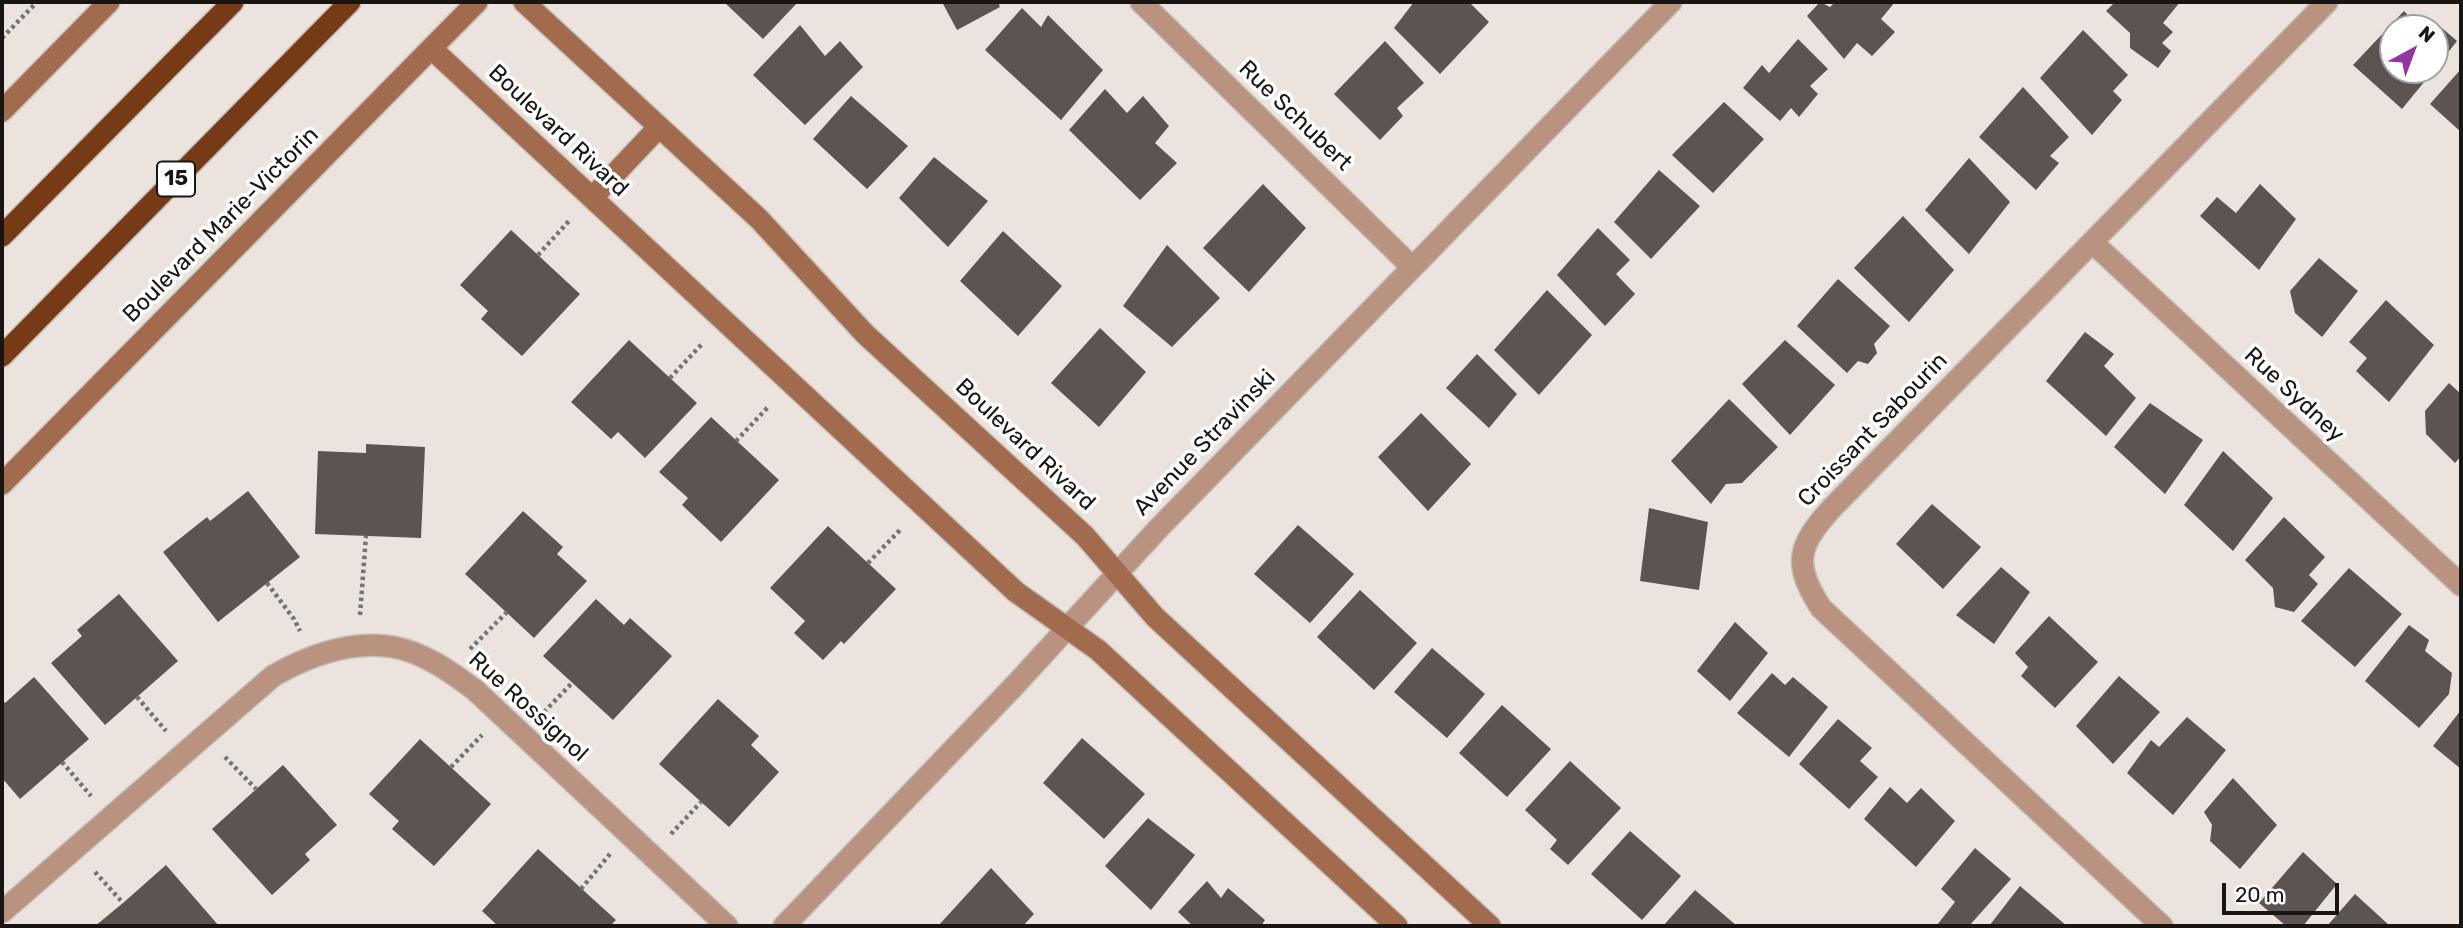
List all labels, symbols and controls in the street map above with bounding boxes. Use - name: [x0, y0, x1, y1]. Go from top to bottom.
- north arrow: [2379, 14, 2449, 84]
- text: N: [2414, 21, 2439, 47]
- street label: Rue Schubert: [1233, 55, 1357, 177]
- street label: Boulevard Rivard: [482, 59, 634, 203]
- street label: Boulevard Marie-Victorin: [117, 121, 325, 329]
- road number: 15: [157, 162, 195, 196]
- street label: Rue Sydney: [2238, 342, 2350, 448]
- street label: Croissant Sabourin: [1793, 347, 1953, 513]
- street label: Avenue Stravinski: [1128, 364, 1282, 522]
- street label: Boulevard Rivard: [949, 373, 1101, 517]
- street label: Rue Rossignol: [463, 646, 593, 768]
- scale bar: [2225, 869, 2342, 913]
- text: 20 m: [2235, 882, 2284, 907]

